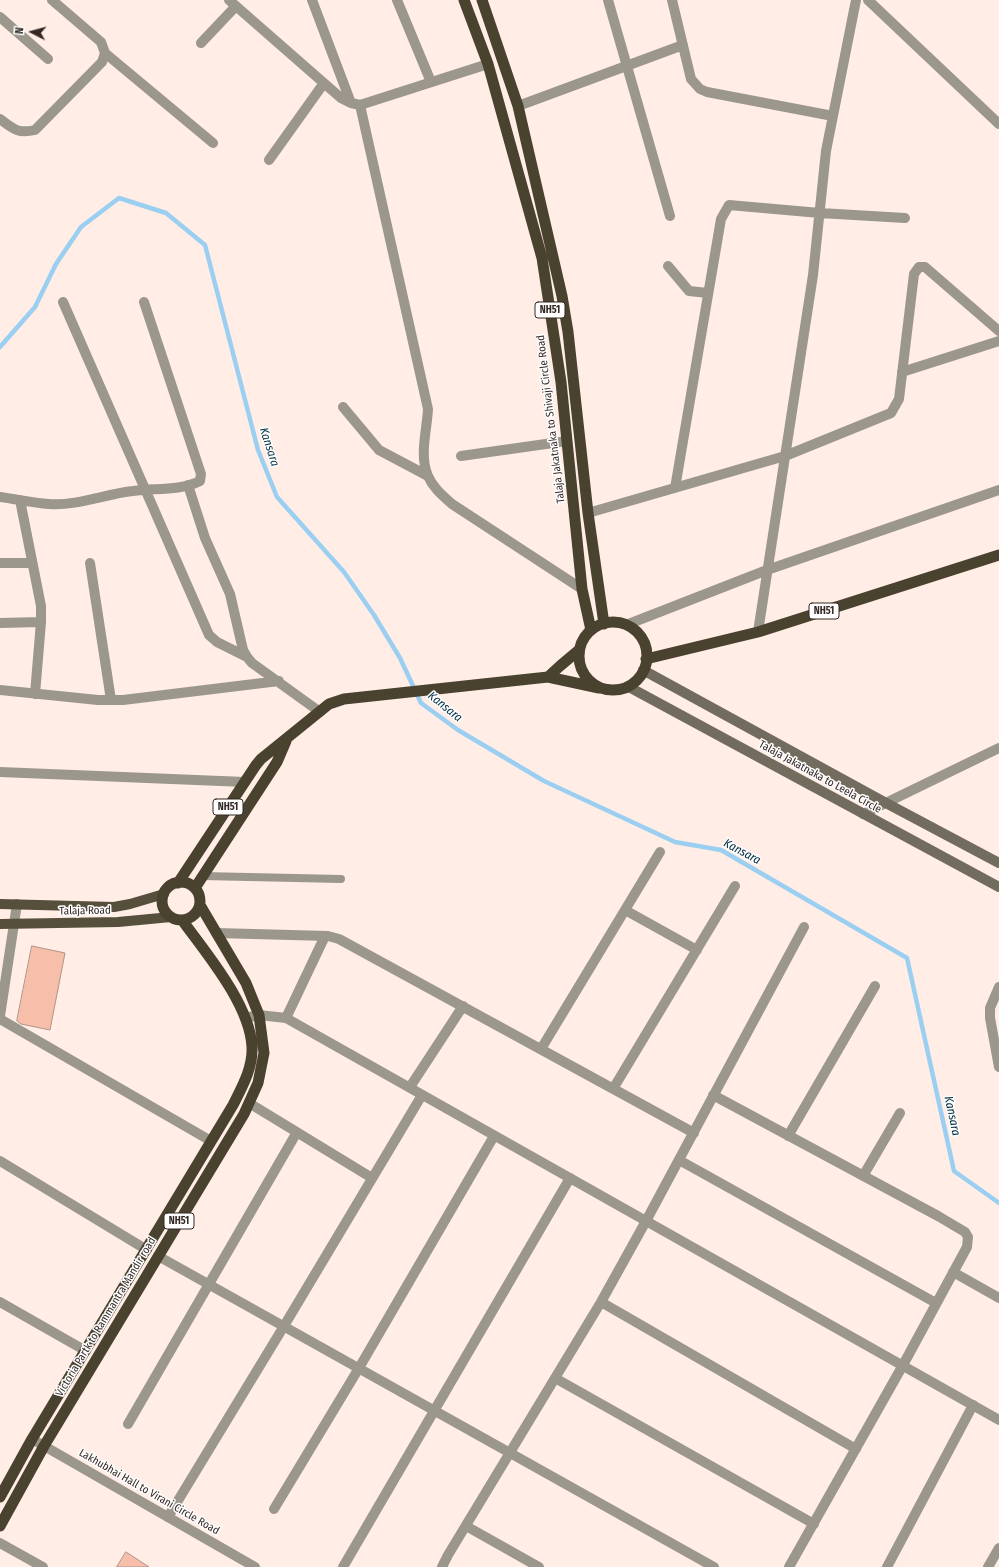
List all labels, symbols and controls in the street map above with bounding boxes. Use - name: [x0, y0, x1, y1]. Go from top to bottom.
- north arrow: [12, 12, 52, 52]
- text: N: [13, 27, 26, 35]
- road number: NH51: [535, 302, 565, 318]
- street label: Talaja Jakatnaka to Shivaji Circle Road: [534, 334, 568, 504]
- water label: Kansara: [256, 426, 282, 468]
- road number: NH51: [809, 603, 839, 619]
- water label: Kansara: [425, 689, 465, 725]
- street label: Talaja Jakatnaka to Leela Circle: [756, 738, 884, 816]
- road number: NH51: [213, 799, 243, 815]
- water label: Kansara: [721, 836, 763, 868]
- street label: Talaja Road: [59, 904, 111, 918]
- water label: Kansara: [941, 1095, 963, 1137]
- road number: NH51: [164, 1213, 194, 1229]
- street label: Victoria Partk to Rammantra Mandir road: [53, 1235, 159, 1399]
- street label: Lakhubhai Hall to Virani Circle Road: [76, 1446, 222, 1538]

